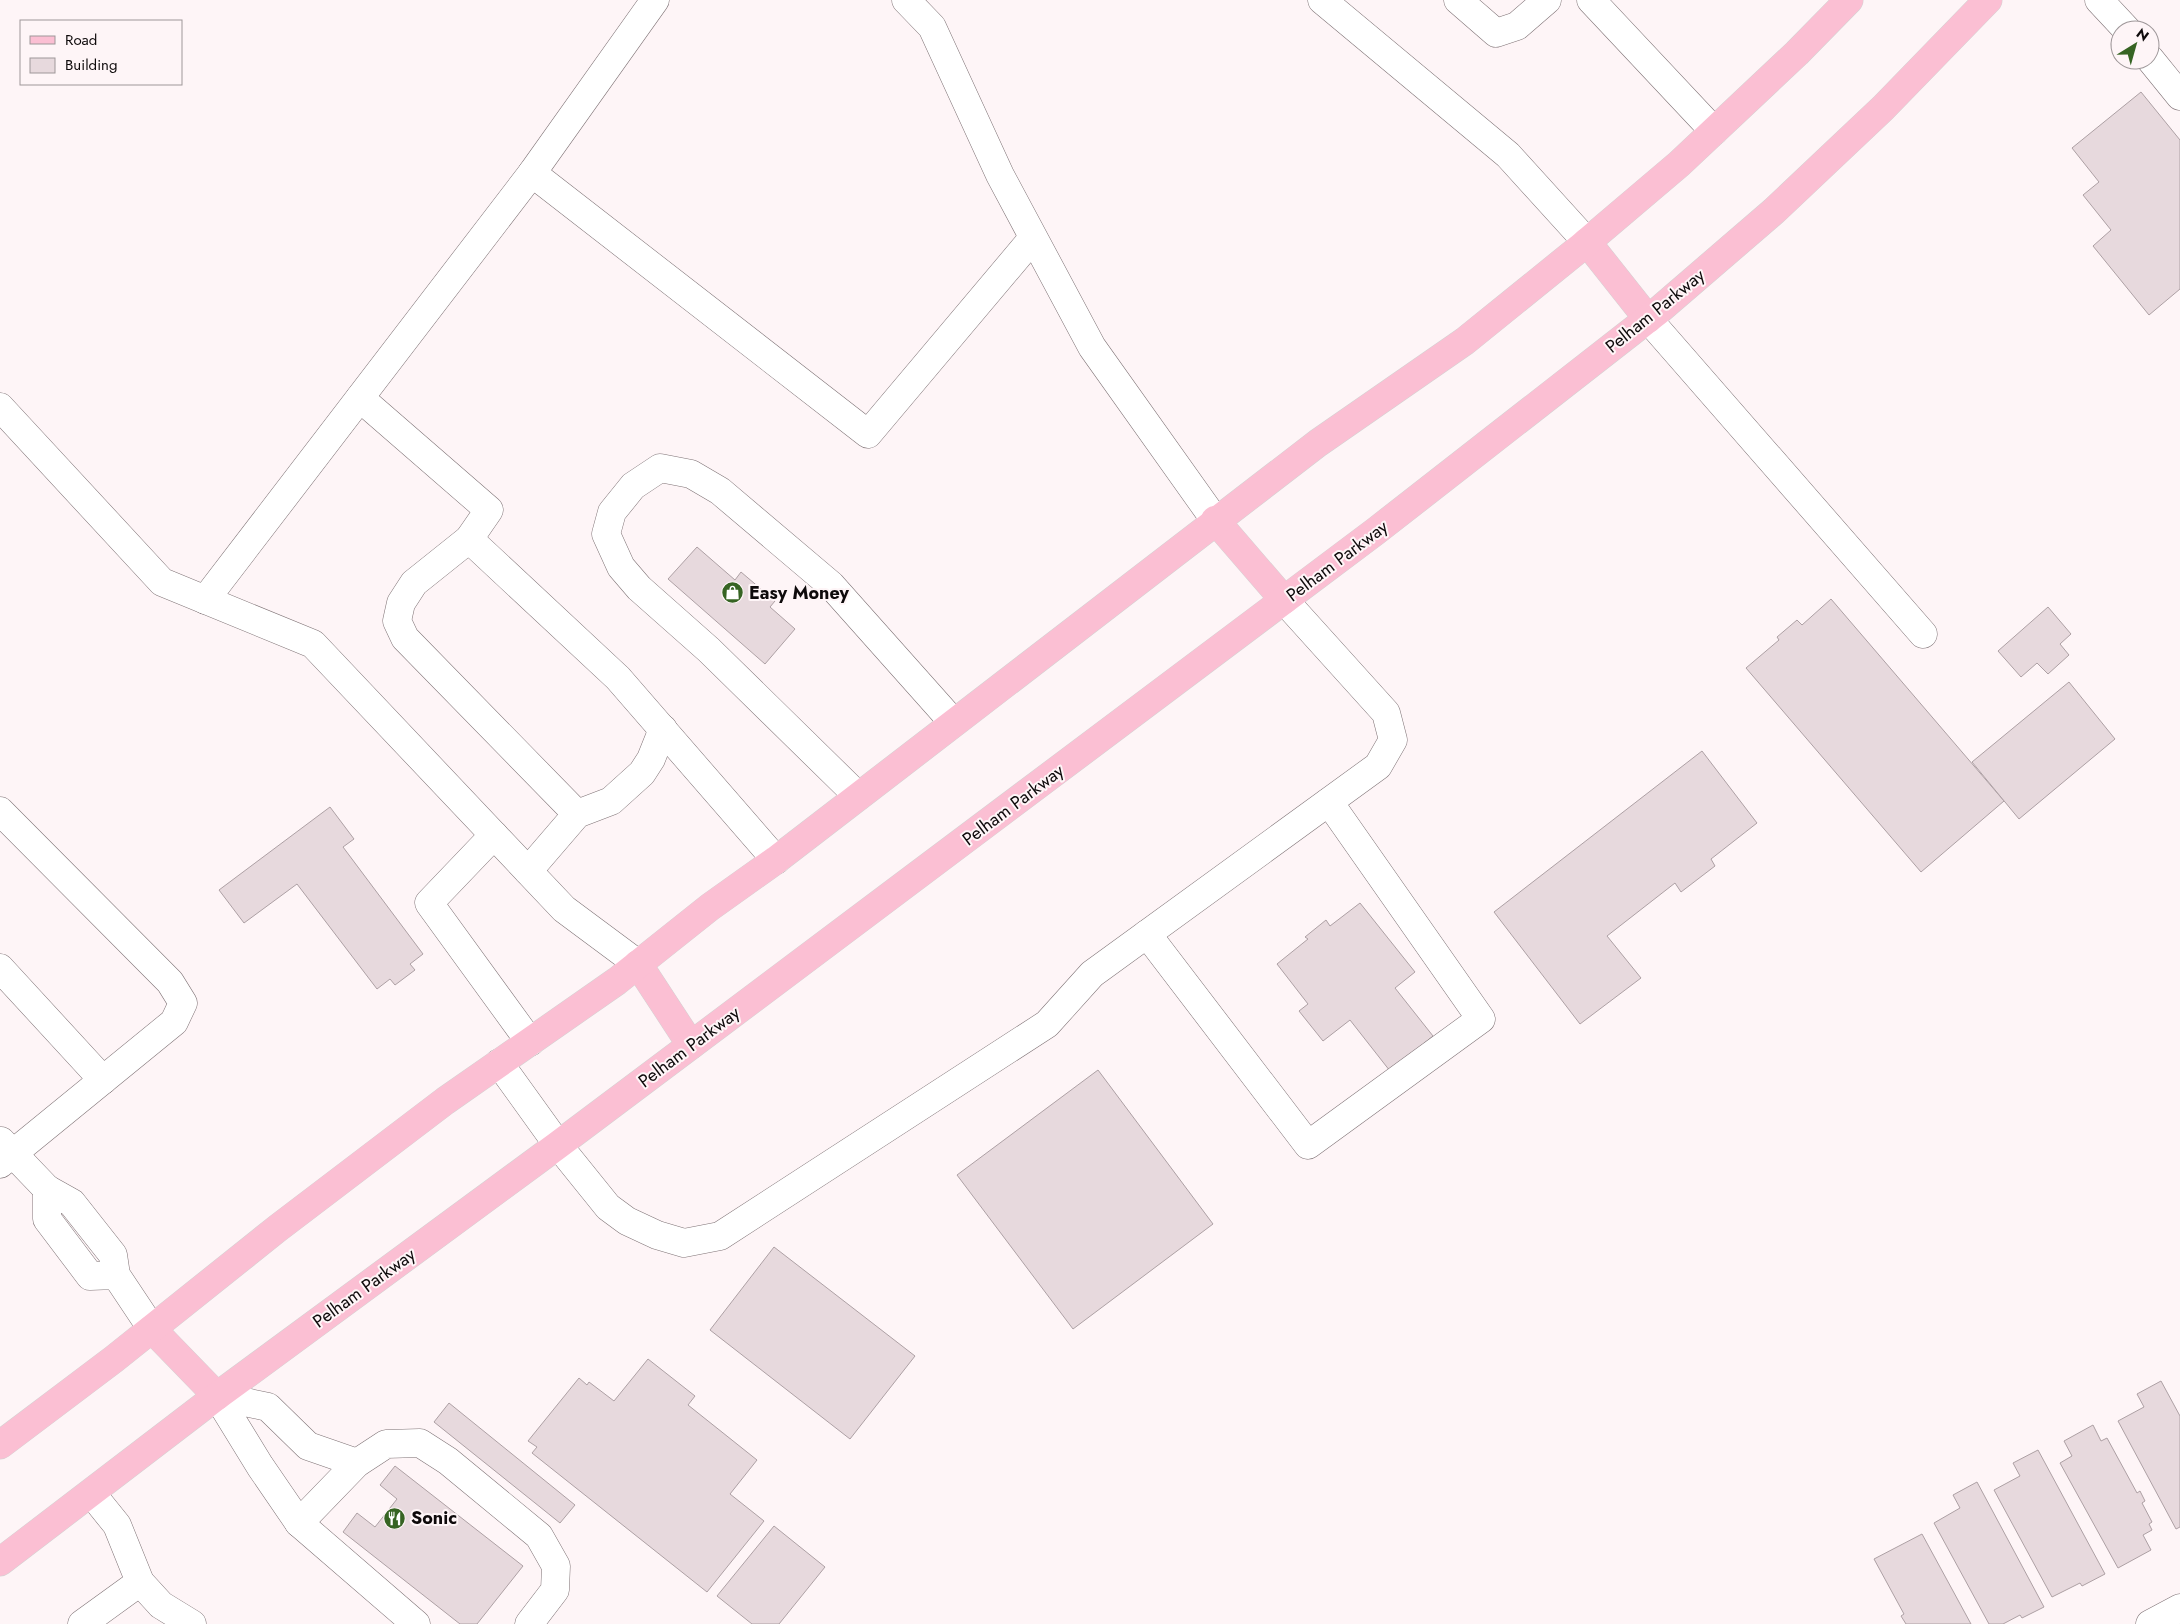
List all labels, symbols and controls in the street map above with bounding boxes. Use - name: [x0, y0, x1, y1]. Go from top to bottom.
- legend: [20, 20, 182, 85]
- north arrow: [2110, 20, 2160, 70]
- text: N: [2132, 23, 2153, 46]
- text: Road: [65, 29, 97, 51]
- text: Building: [65, 54, 117, 76]
- street label: Pelham Parkway: [1600, 263, 1710, 359]
- street label: Pelham Parkway: [1281, 514, 1393, 608]
- place label: Easy Money: [749, 580, 850, 606]
- shop icon: Easy Money: [721, 581, 745, 605]
- street label: Pelham Parkway: [957, 758, 1069, 852]
- street label: Pelham Parkway: [633, 1000, 745, 1094]
- street label: Pelham Parkway: [307, 1242, 421, 1334]
- place label: Sonic: [411, 1505, 457, 1531]
- restaurant icon: Sonic: [383, 1506, 407, 1530]

